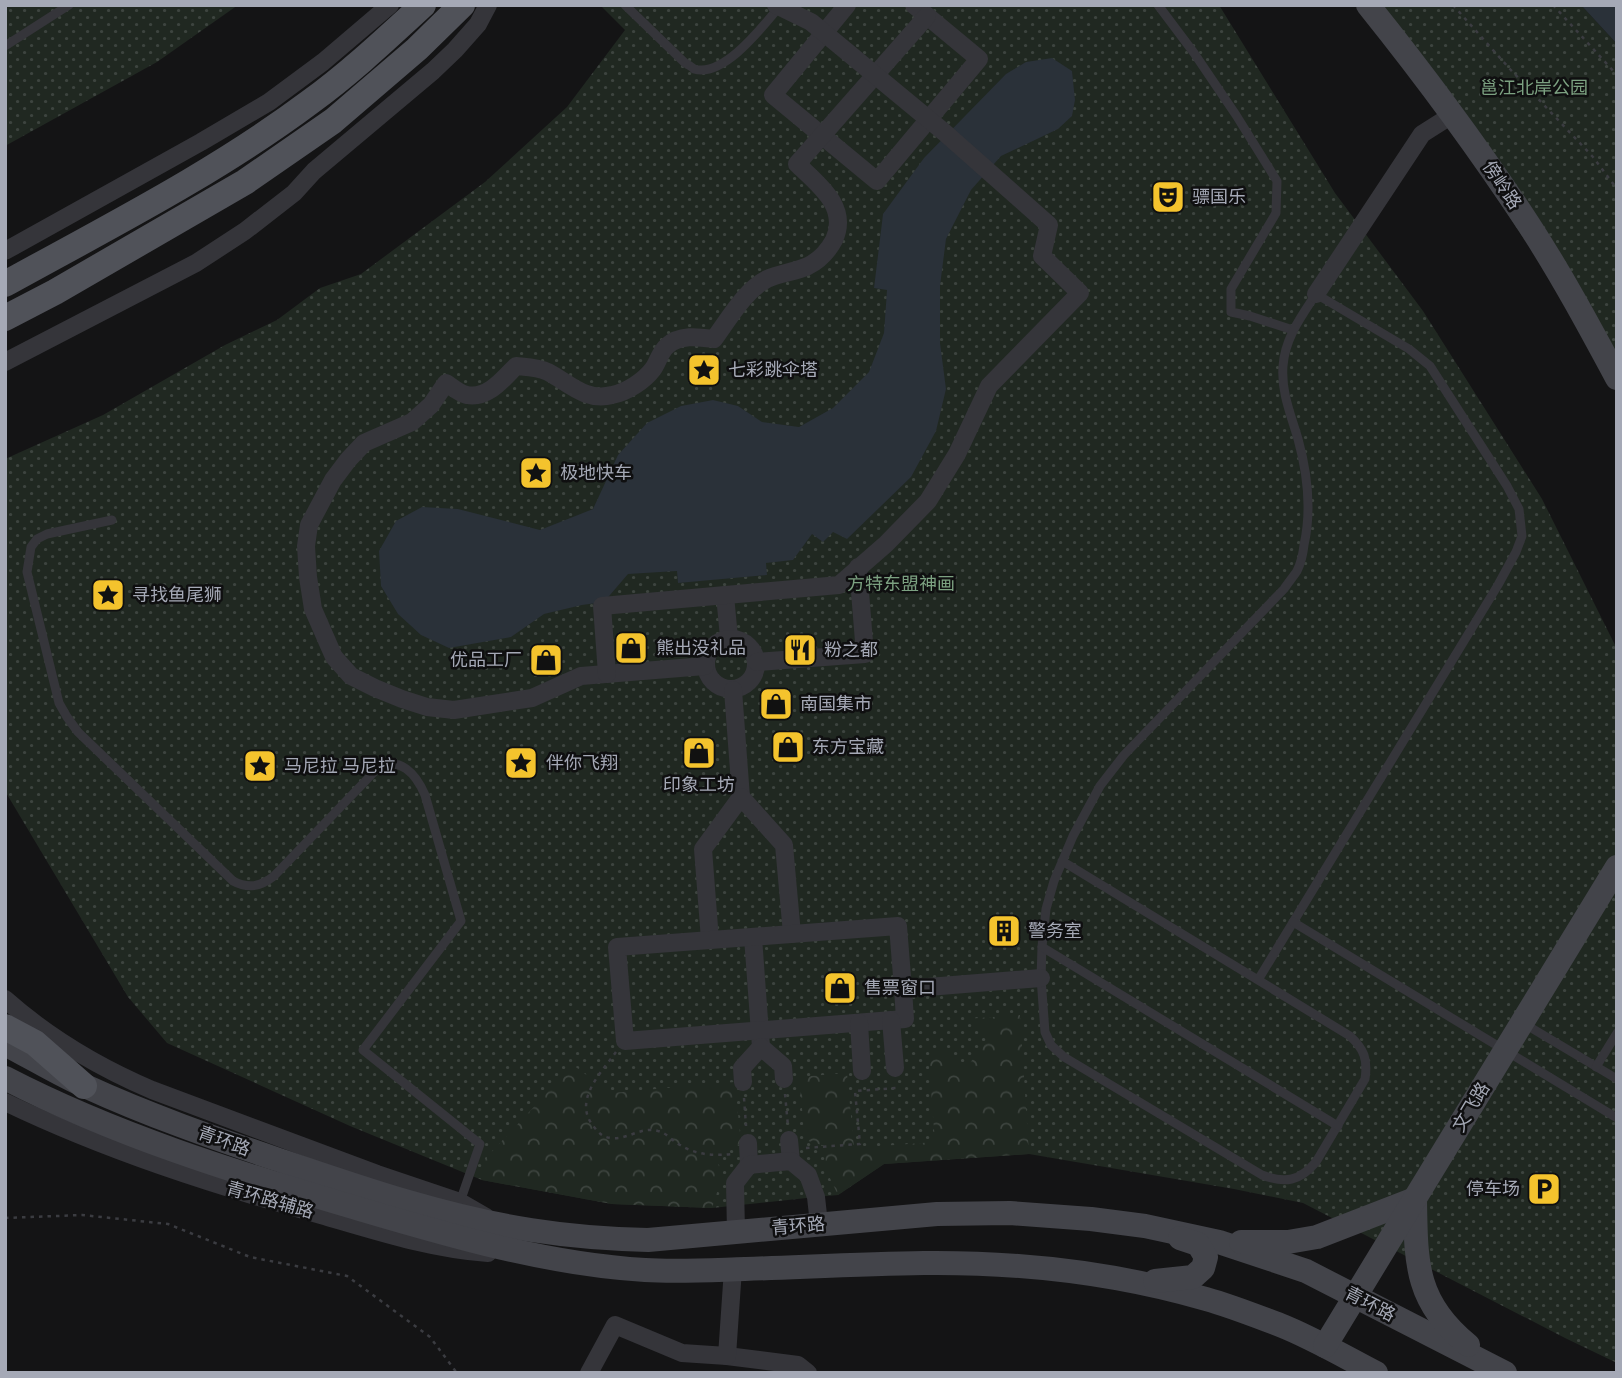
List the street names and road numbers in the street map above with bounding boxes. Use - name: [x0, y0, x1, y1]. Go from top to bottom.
- street label: 傍岭路: [1479, 156, 1526, 212]
- street label: 文飞路: [1448, 1078, 1493, 1135]
- street label: 青环路: [196, 1121, 253, 1159]
- street label: 青环路辅路: [224, 1177, 316, 1221]
- street label: 青环路: [770, 1213, 826, 1237]
- street label: 青环路: [1342, 1282, 1399, 1324]

